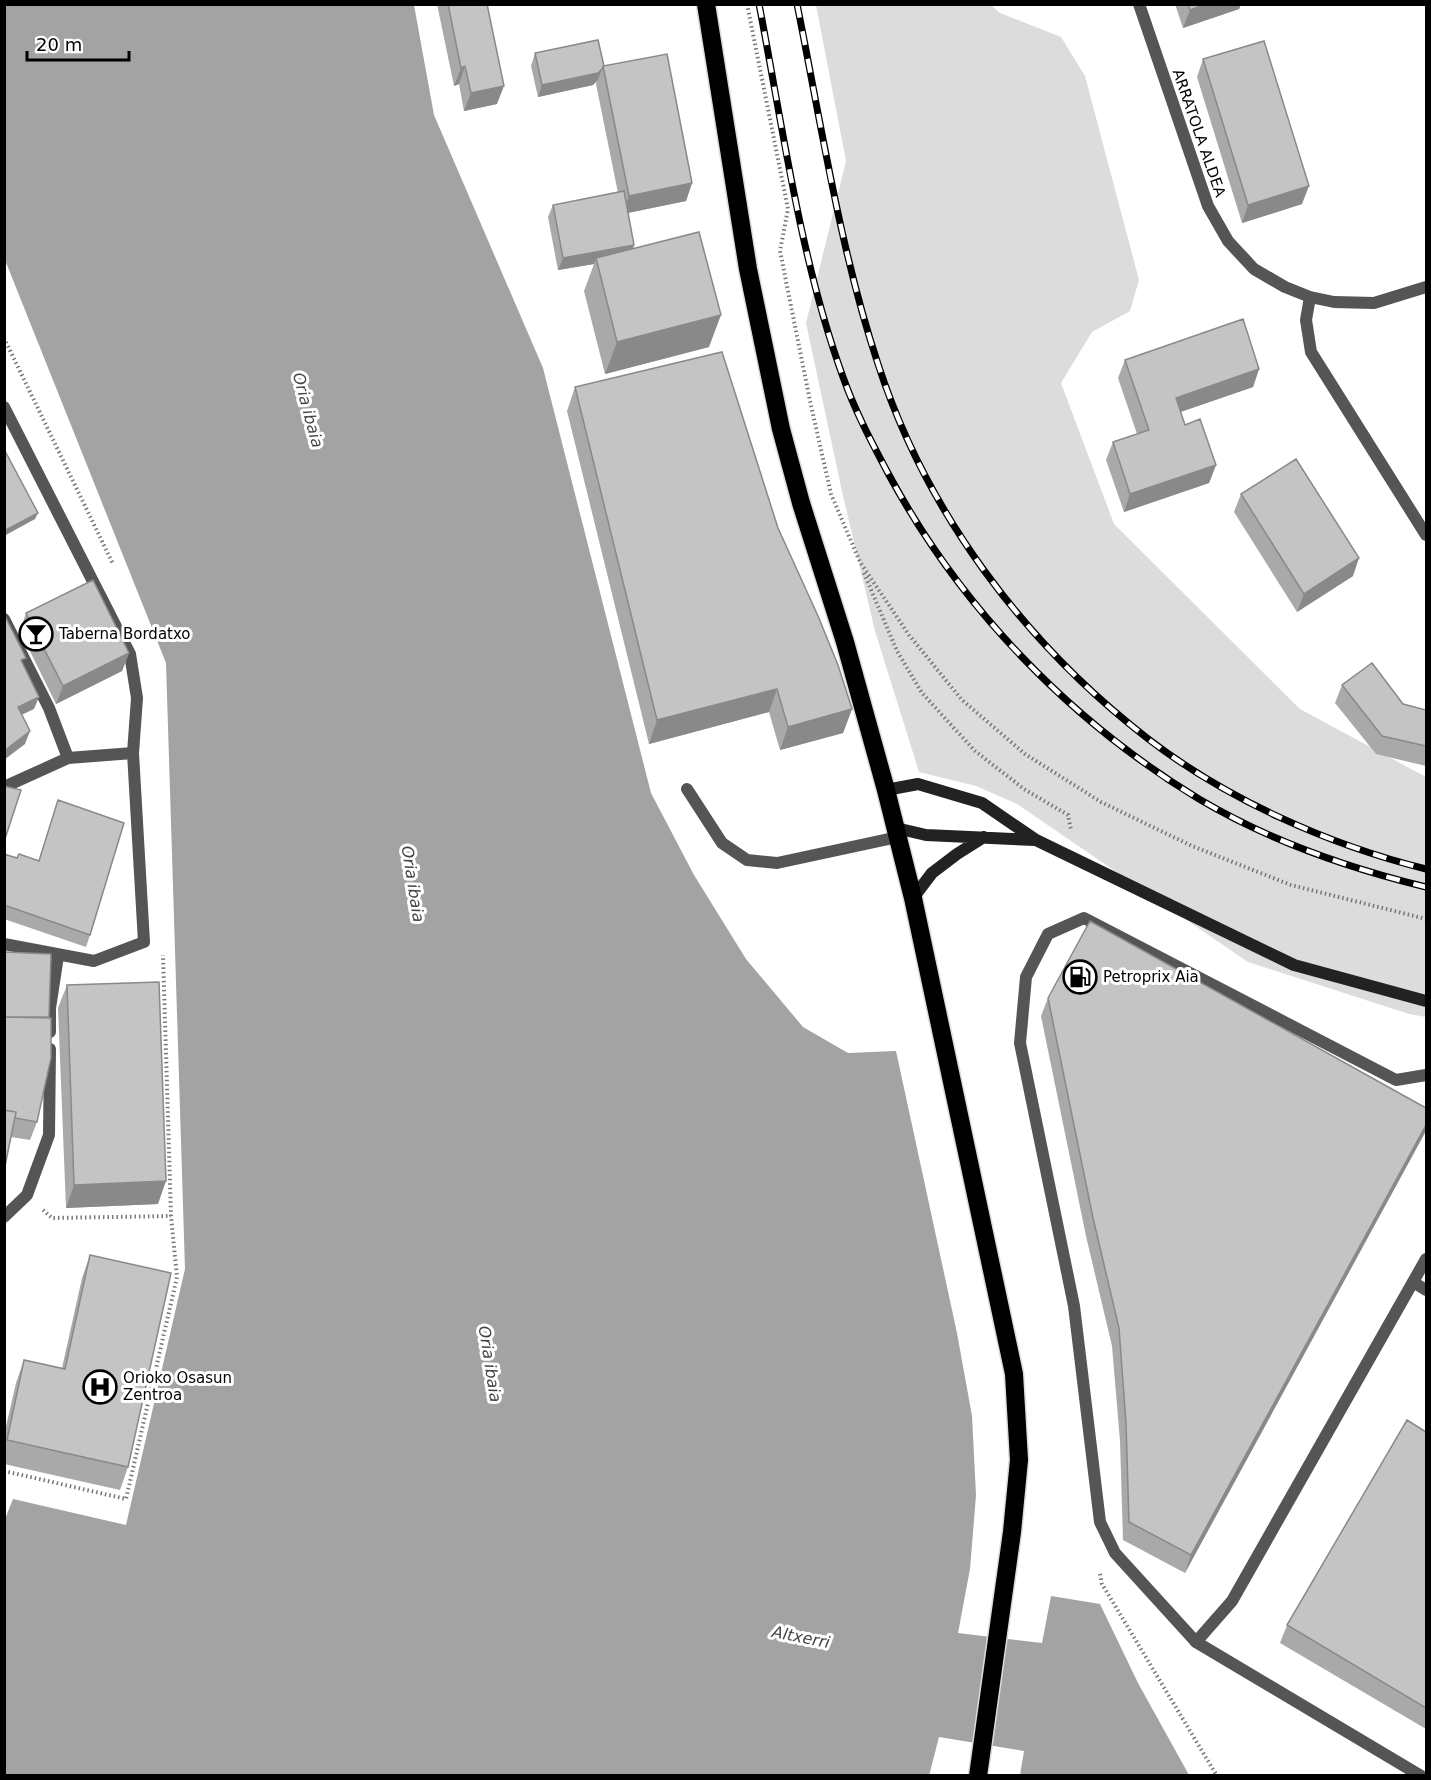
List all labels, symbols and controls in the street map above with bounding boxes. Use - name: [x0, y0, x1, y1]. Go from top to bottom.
- scale bar: [27, 24, 129, 62]
- text: 20 m: [36, 34, 82, 55]
- street label: ARRATOLA ALDEA: [1169, 67, 1230, 200]
- water label: Oria ibaia: [289, 370, 327, 450]
- bar icon: Taberna Bordatxo: [18, 616, 54, 652]
- place label: Taberna Bordatxo: [58, 625, 191, 643]
- water label: Oria ibaia: [398, 844, 428, 924]
- fuel station icon: Petroprix Aia: [1062, 959, 1098, 995]
- place label: Petroprix Aia: [1103, 968, 1199, 986]
- water label: Oria ibaia: [475, 1324, 505, 1404]
- hospital icon: Orioko Osasun Zentroa: [82, 1369, 118, 1405]
- place label: Orioko Osasun Zentroa: [123, 1369, 232, 1404]
- water label: Altxerri: [769, 1622, 832, 1652]

